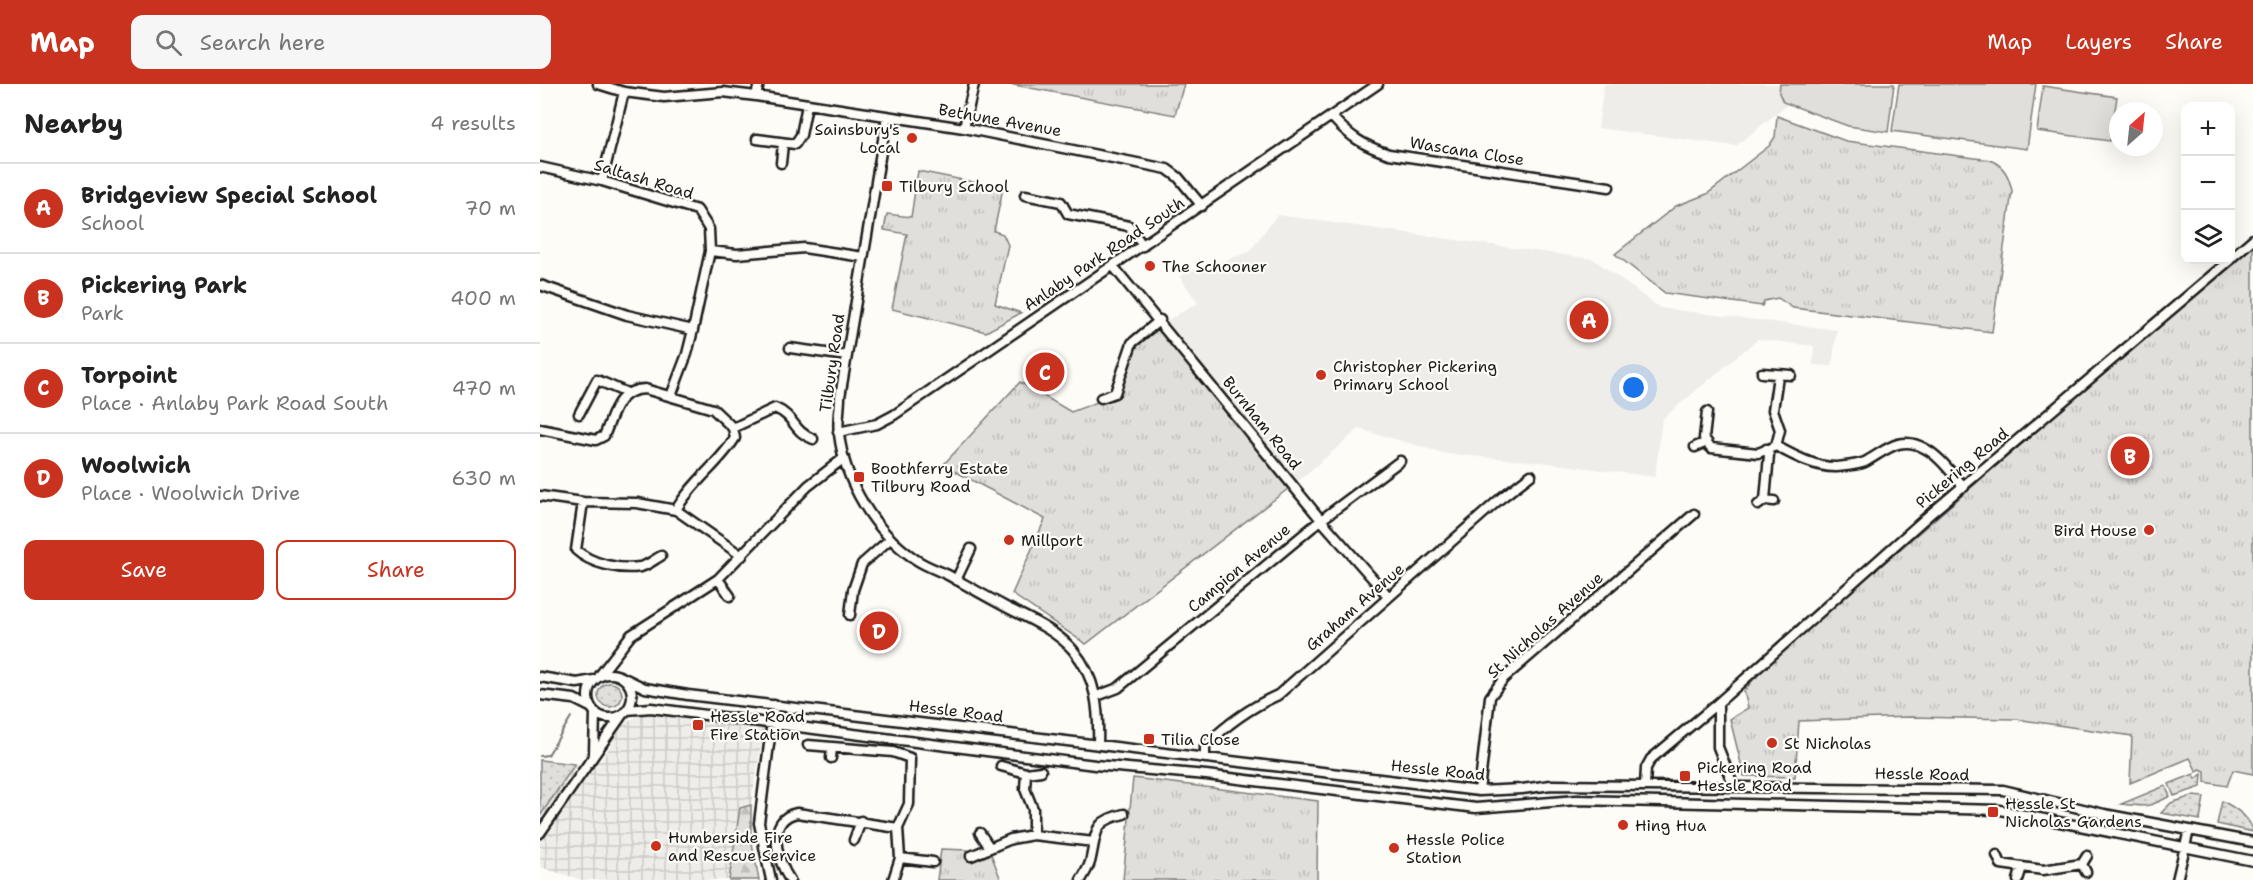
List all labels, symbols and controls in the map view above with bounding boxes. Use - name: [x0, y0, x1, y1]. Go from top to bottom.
- search box: [131, 15, 551, 69]
- text: Map: [30, 23, 95, 61]
- icon: search: [152, 26, 185, 59]
- text: Search here: [200, 28, 325, 57]
- text: Map: [1987, 28, 2032, 56]
- text: Layers: [2065, 28, 2132, 56]
- text: Share: [2165, 28, 2223, 56]
- street label: Bethune Avenue: [937, 99, 1063, 141]
- north arrow: [2109, 102, 2163, 156]
- map controls: [2181, 102, 2235, 264]
- button: +: [2181, 102, 2235, 156]
- text: Nearby: [24, 106, 123, 141]
- text: 4 results: [430, 110, 516, 136]
- place label: Sainsbury's Local: [815, 119, 900, 158]
- marker: Sainsbury's Local: [905, 131, 919, 145]
- street label: Wascana Close: [1408, 132, 1526, 170]
- street label: Saltash Road: [592, 154, 696, 204]
- button: −: [2181, 156, 2235, 210]
- place label: Tilbury School: [899, 176, 1009, 197]
- marker: Tilbury School: [880, 179, 894, 193]
- text: Bridgeview Special School: [81, 181, 377, 210]
- street label: Anlaby Park Road South: [1019, 192, 1189, 316]
- text: A: [36, 195, 51, 221]
- text: 70 m: [464, 195, 516, 221]
- text: School: [81, 210, 144, 236]
- button: layers: [2181, 210, 2235, 264]
- place label: The Schooner: [1162, 256, 1267, 277]
- marker: The Schooner: [1143, 259, 1157, 273]
- text: Pickering Park: [81, 271, 247, 300]
- text: B: [37, 285, 50, 311]
- text: 400 m: [450, 285, 516, 311]
- pin: A: [1570, 298, 1608, 342]
- text: Park: [81, 300, 124, 326]
- street label: Tilbury Road: [815, 312, 849, 414]
- pin: C: [1026, 350, 1064, 394]
- place label: Christopher Pickering Primary School: [1333, 356, 1497, 395]
- text: Torpoint: [81, 361, 177, 390]
- marker: Christopher Pickering Primary School: [1314, 368, 1328, 382]
- street label: Burnham Road: [1218, 372, 1306, 474]
- your location: [1619, 373, 1648, 402]
- text: C: [37, 375, 50, 401]
- text: 470 m: [452, 375, 516, 401]
- text: Place · Anlaby Park Road South: [81, 390, 388, 416]
- street label: Pickering Road: [1911, 423, 2013, 513]
- pin: B: [2110, 434, 2150, 478]
- text: Woolwich: [81, 451, 191, 480]
- place label: Boothferry Estate Tilbury Road: [871, 458, 1008, 497]
- text: D: [36, 465, 51, 491]
- text: 630 m: [452, 465, 516, 491]
- marker: Boothferry Estate Tilbury Road: [852, 470, 866, 484]
- text: Place · Woolwich Drive: [81, 480, 300, 506]
- street label: Campion Avenue: [1183, 519, 1295, 617]
- place label: Bird House: [2054, 520, 2137, 541]
- marker: Bird House: [2142, 523, 2156, 537]
- place label: Millport: [1021, 530, 1083, 551]
- marker: Millport: [1002, 533, 1016, 547]
- button: Save: [24, 540, 264, 600]
- button: Share: [276, 540, 516, 600]
- street label: Graham Avenue: [1301, 558, 1409, 656]
- street label: St Nicholas Avenue: [1482, 567, 1608, 683]
- pin: D: [860, 608, 898, 654]
- street label: Hessle Road: [908, 695, 1004, 727]
- place label: Hessle Road Fire Station: [710, 706, 805, 745]
- marker: Hessle Road Fire Station: [691, 718, 705, 732]
- place label: Tilia Close: [1161, 729, 1240, 750]
- marker: Tilia Close: [1142, 732, 1156, 746]
- place label: St Nicholas: [1784, 733, 1872, 754]
- marker: St Nicholas: [1765, 736, 1779, 750]
- street label: Hessle Road: [1390, 755, 1486, 785]
- place label: Pickering Road Hessle Road: [1697, 757, 1812, 796]
- street label: Hessle Road: [1874, 763, 1970, 785]
- marker: Pickering Road Hessle Road: [1678, 769, 1692, 783]
- place label: Hessle St Nicholas Gardens: [2005, 793, 2142, 832]
- marker: Hessle St Nicholas Gardens: [1986, 805, 2000, 819]
- place label: Hing Hua: [1635, 815, 1706, 836]
- marker: Hing Hua: [1616, 818, 1630, 832]
- place label: Humberside Fire and Rescue Service: [668, 827, 816, 866]
- place label: Hessle Police Station: [1406, 829, 1505, 868]
- marker: Humberside Fire and Rescue Service: [649, 839, 663, 853]
- marker: Hessle Police Station: [1387, 841, 1401, 855]

